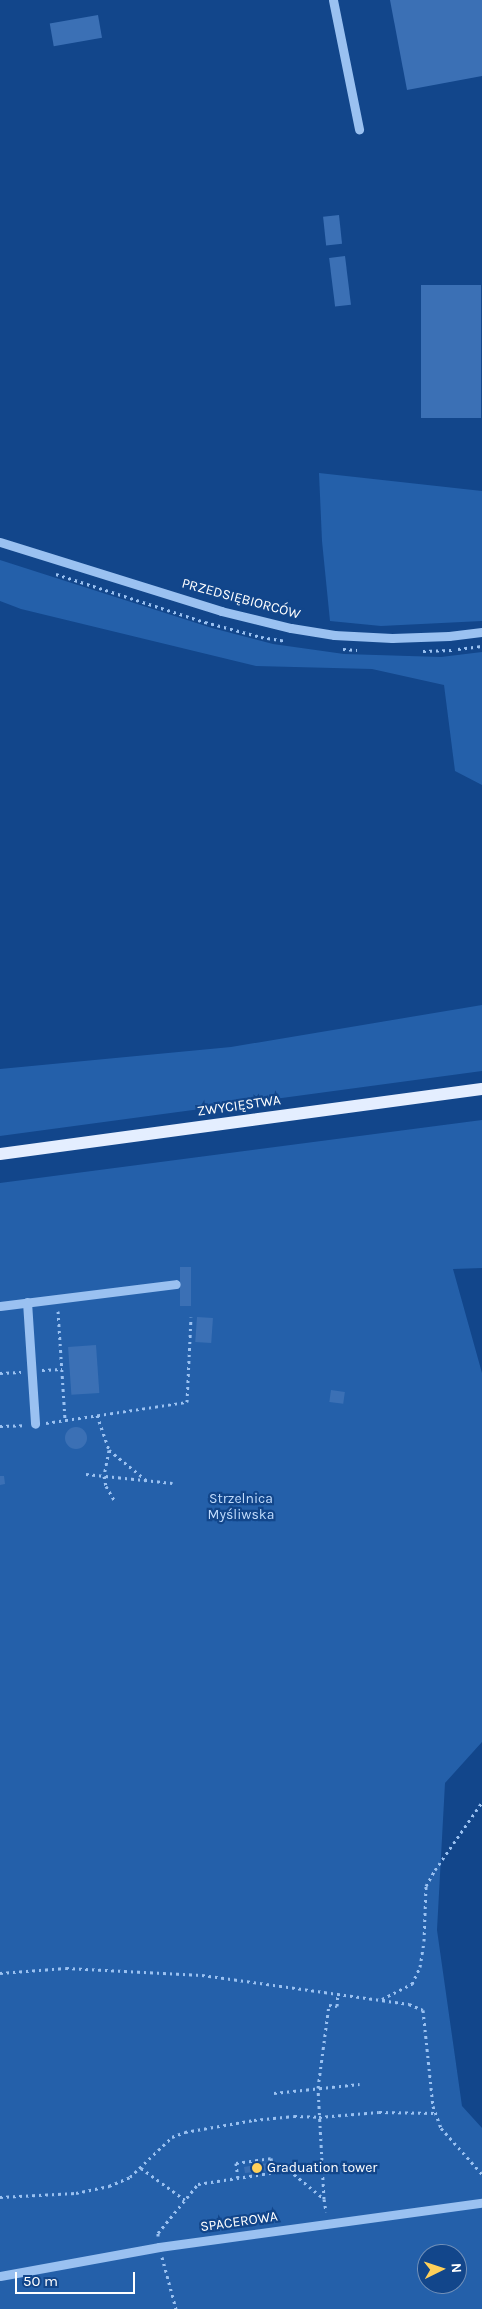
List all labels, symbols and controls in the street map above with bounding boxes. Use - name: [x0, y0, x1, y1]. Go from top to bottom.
- street label: PRZEDSIĘBIORCÓW: [180, 575, 302, 623]
- street label: ZWYCIĘSTWA: [196, 1092, 282, 1120]
- park label: Strzelnica Myśliwska: [208, 1491, 274, 1524]
- place label: Graduation tower: [267, 2160, 377, 2176]
- marker: Graduation tower: [251, 2162, 263, 2174]
- street label: SPACEROWA: [199, 2208, 279, 2236]
- north arrow: [417, 2244, 467, 2294]
- scale bar: [18, 2262, 138, 2294]
- text: N: [448, 2262, 465, 2274]
- text: 50 m: [23, 2272, 58, 2290]

